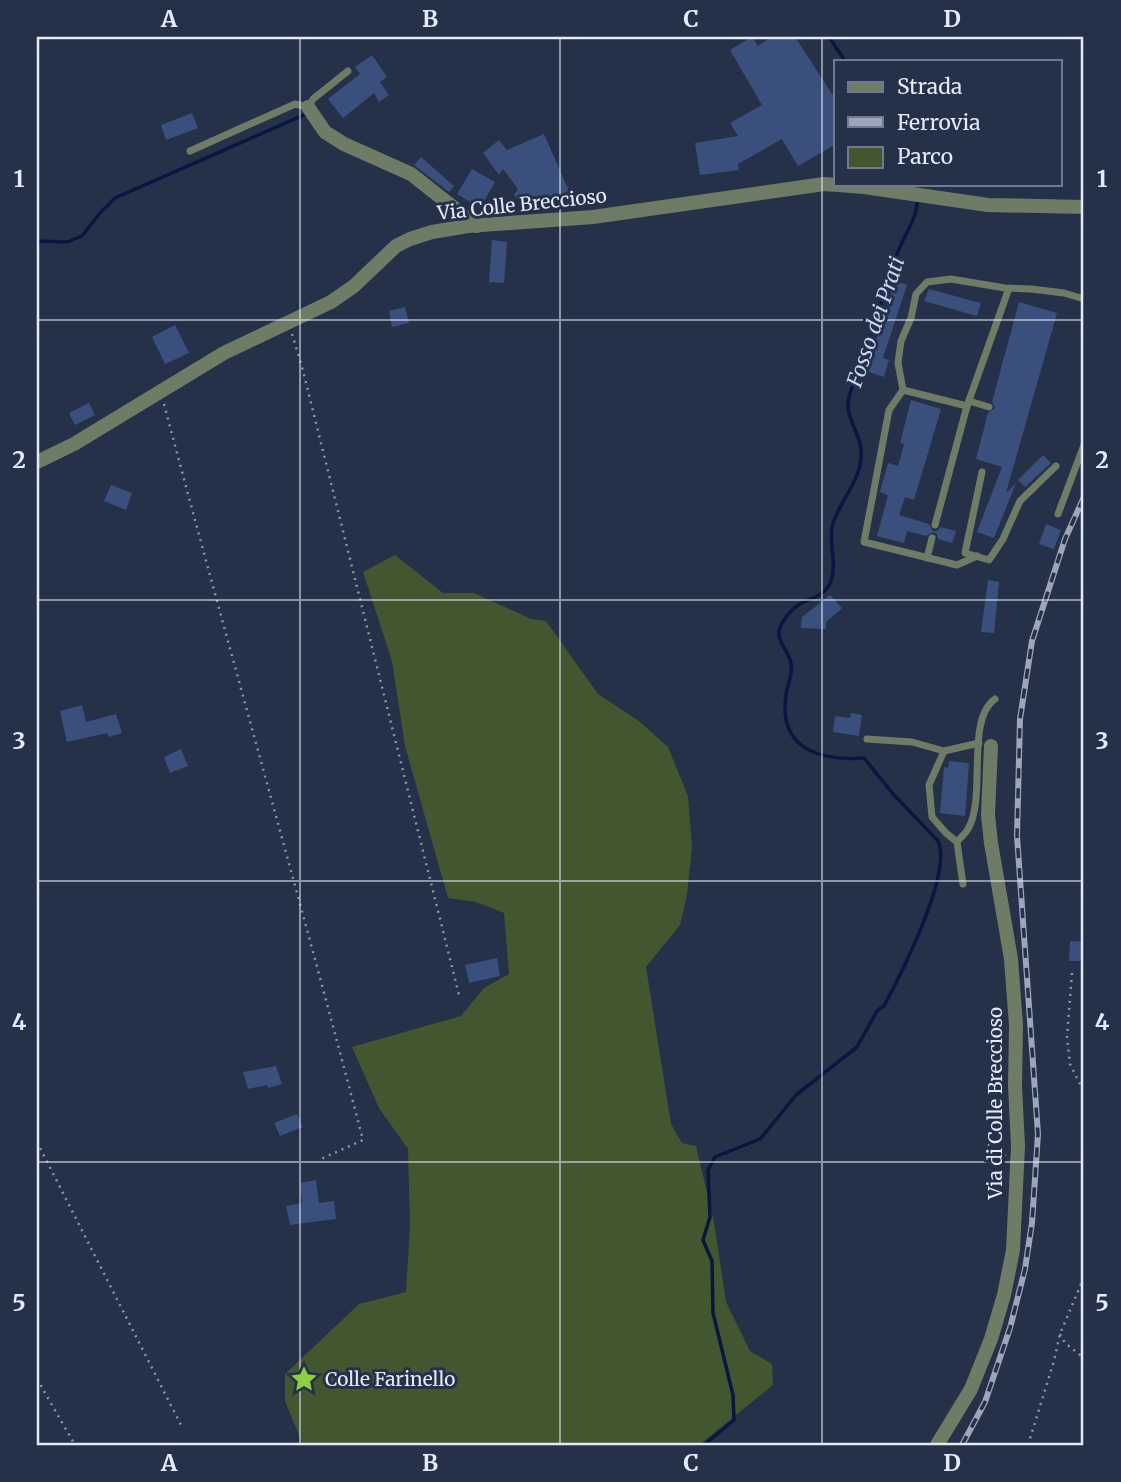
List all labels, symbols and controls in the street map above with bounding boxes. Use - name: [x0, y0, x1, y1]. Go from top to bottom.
- text: A: [160, 4, 178, 33]
- text: B: [422, 4, 438, 33]
- text: C: [683, 4, 699, 33]
- text: D: [943, 4, 961, 33]
- legend: [834, 60, 1062, 186]
- text: Strada: [897, 73, 962, 100]
- text: Ferrovia: [897, 109, 981, 136]
- text: Parco: [897, 143, 953, 170]
- text: 1: [14, 164, 25, 193]
- text: 1: [1097, 164, 1108, 193]
- street label: Via Colle Breccioso: [435, 183, 608, 225]
- water label: Fosso dei Prati: [840, 253, 910, 391]
- text: 2: [12, 445, 26, 474]
- text: 2: [1095, 445, 1109, 474]
- text: 3: [12, 726, 26, 755]
- text: 3: [1095, 726, 1109, 755]
- text: 4: [12, 1007, 27, 1036]
- street label: Via di Colle Breccioso: [983, 1007, 1007, 1200]
- text: 4: [1095, 1007, 1110, 1036]
- text: 5: [12, 1288, 26, 1317]
- text: 5: [1095, 1288, 1109, 1317]
- place icon: Colle Farinello: [289, 1364, 319, 1394]
- place label: Colle Farinello: [325, 1367, 455, 1391]
- text: A: [160, 1448, 178, 1477]
- text: B: [422, 1448, 438, 1477]
- text: C: [683, 1448, 699, 1477]
- text: D: [943, 1448, 961, 1477]

